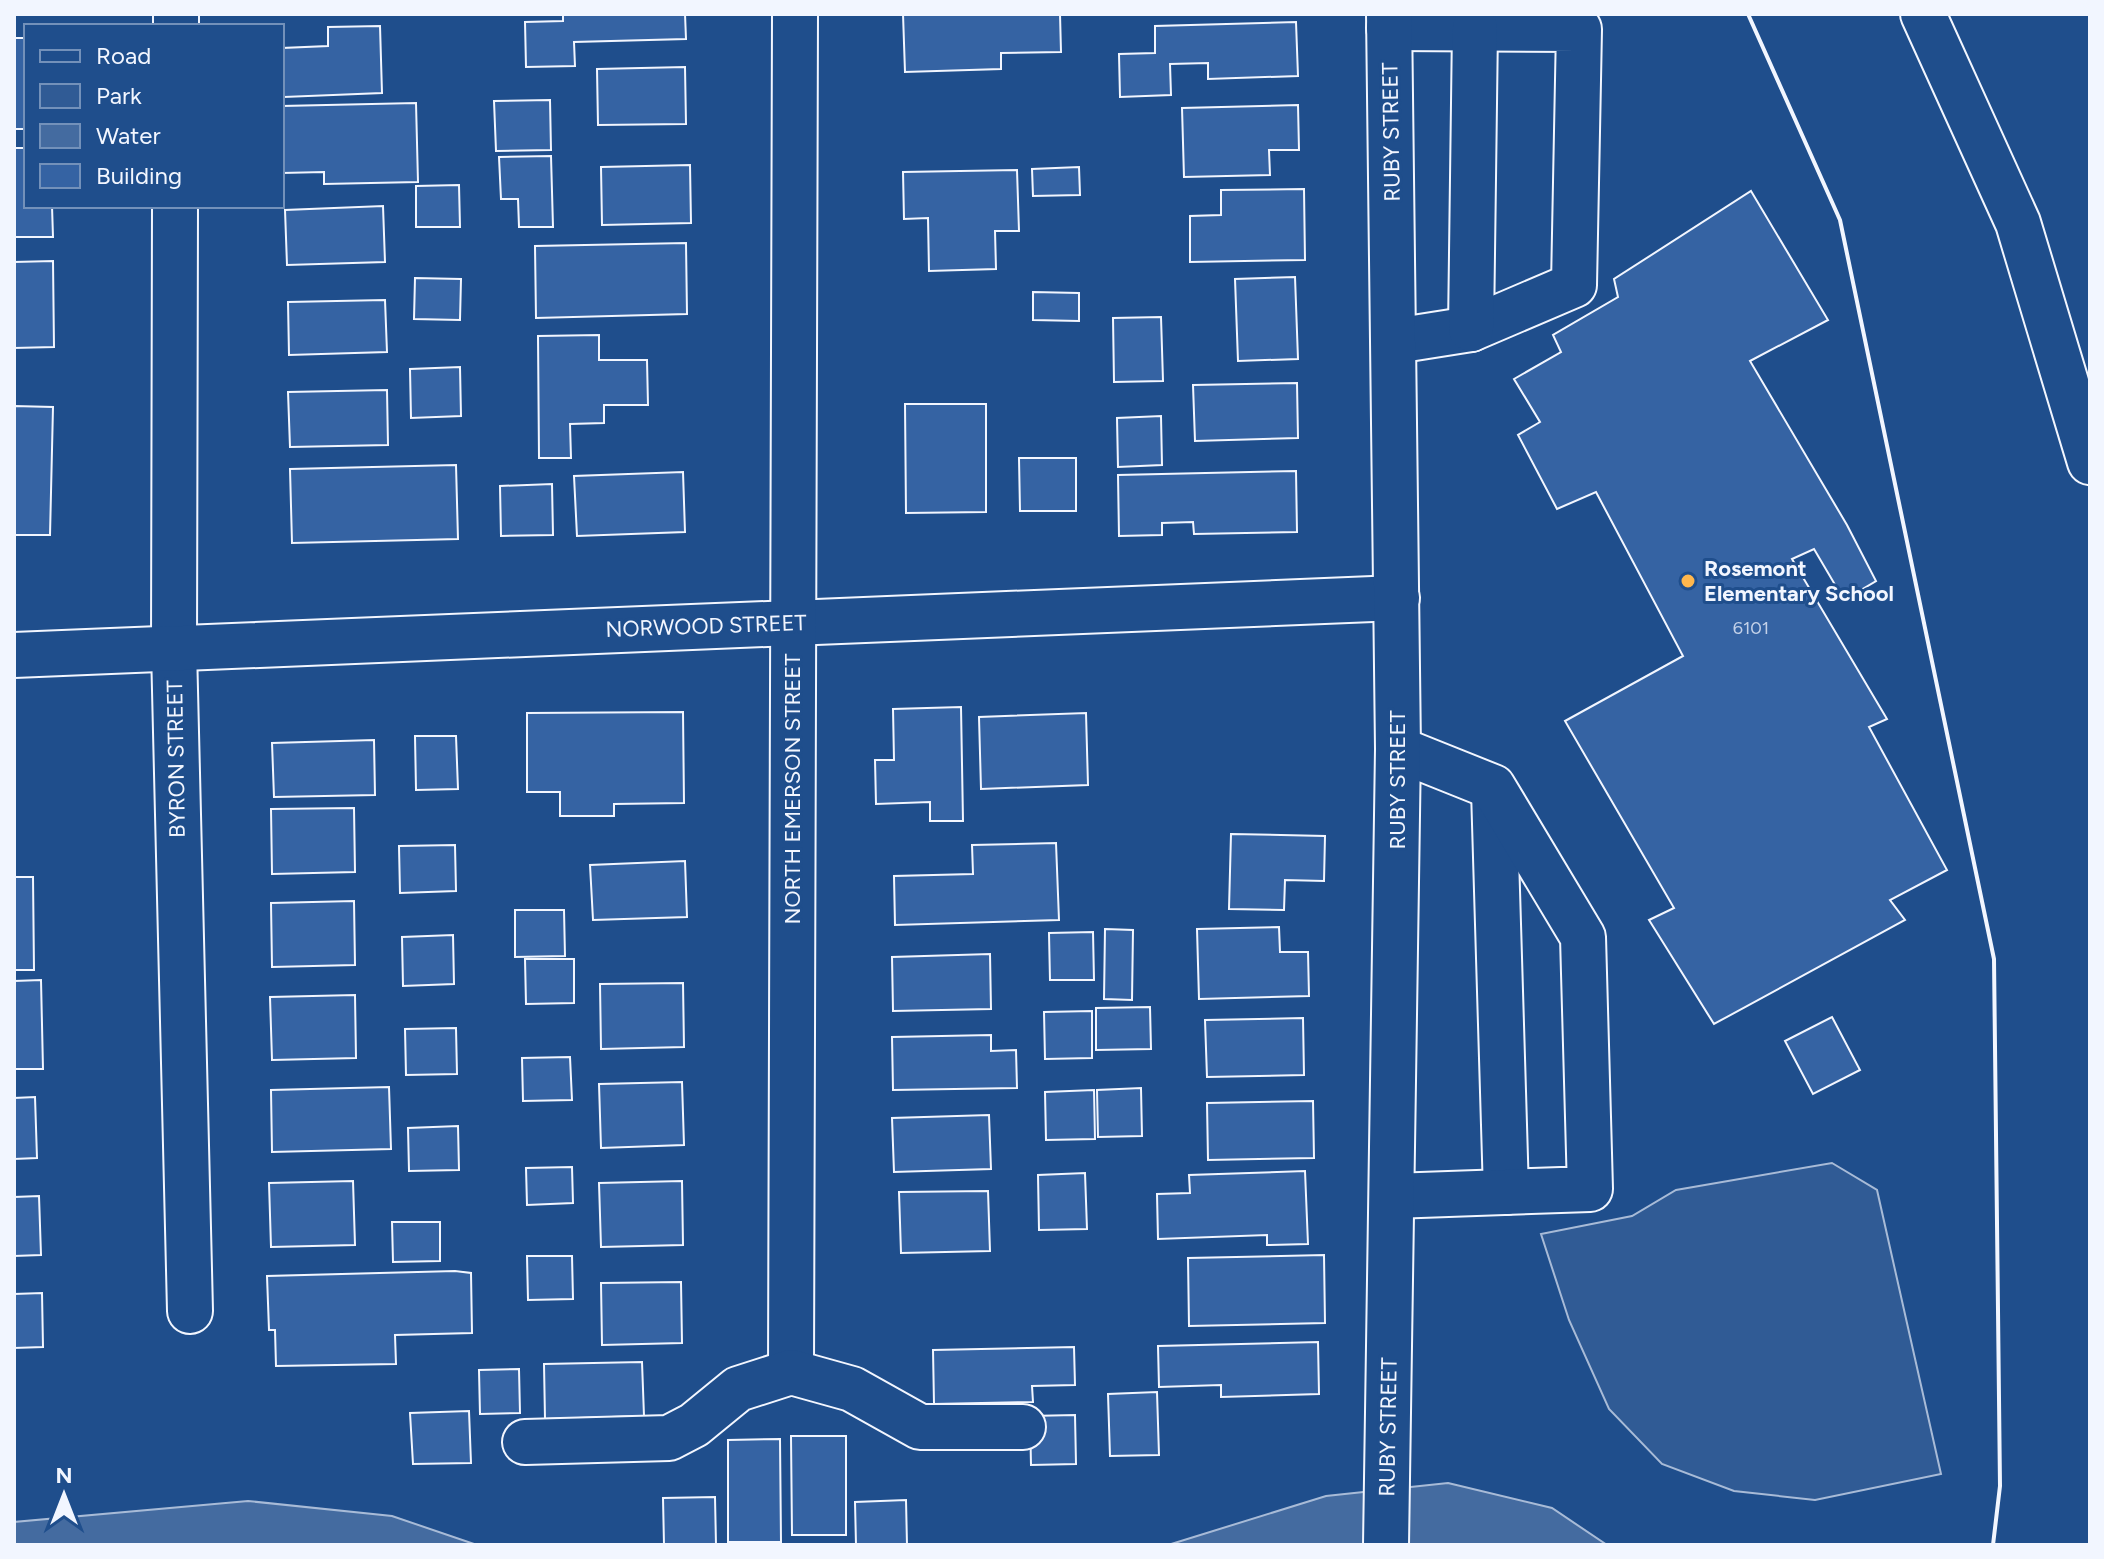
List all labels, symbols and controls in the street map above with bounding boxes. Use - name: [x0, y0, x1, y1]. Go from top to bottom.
- legend: [24, 24, 284, 208]
- text: Road: [96, 41, 151, 70]
- street label: RUBY STREET: [1376, 62, 1406, 202]
- text: Park: [96, 81, 142, 110]
- text: Water: [96, 121, 161, 150]
- text: Building: [96, 161, 182, 190]
- place label: Rosemont Elementary School: [1704, 555, 1894, 607]
- marker: Rosemont Elementary School: [1679, 572, 1697, 590]
- street label: NORWOOD STREET: [605, 609, 807, 643]
- house number: 6101: [1733, 617, 1769, 639]
- street label: NORTH EMERSON STREET: [779, 654, 806, 925]
- street label: BYRON STREET: [161, 680, 191, 838]
- street label: RUBY STREET: [1384, 710, 1411, 850]
- street label: RUBY STREET: [1373, 1357, 1403, 1497]
- north arrow: [24, 1455, 104, 1535]
- text: N: [55, 1462, 73, 1489]

